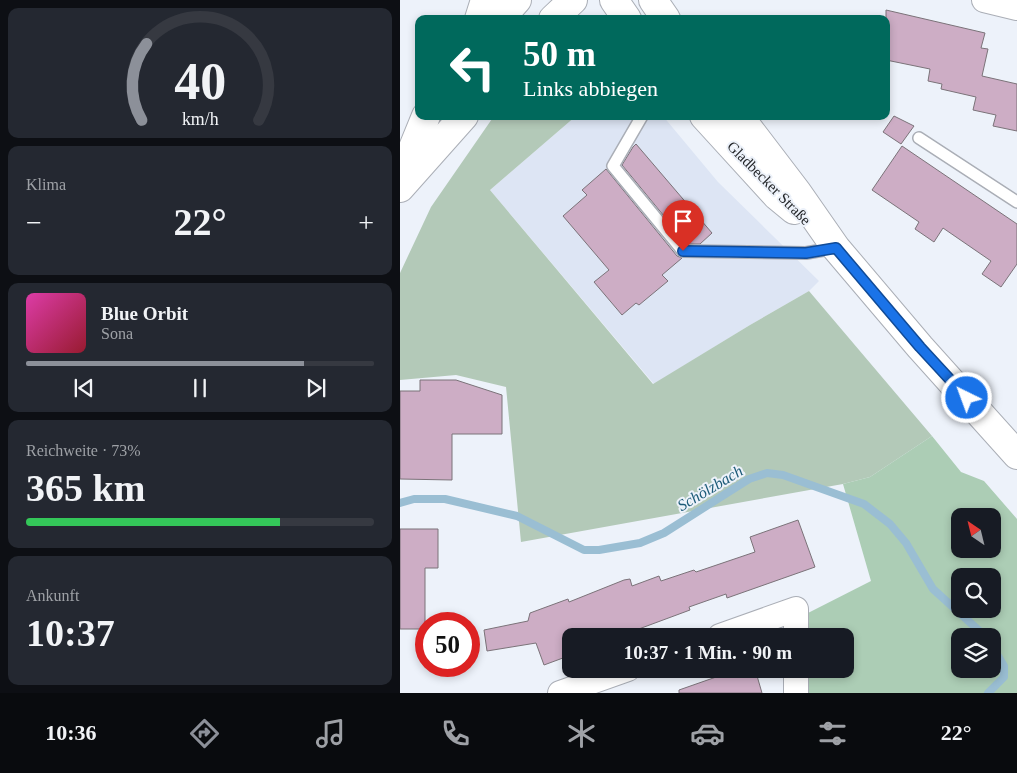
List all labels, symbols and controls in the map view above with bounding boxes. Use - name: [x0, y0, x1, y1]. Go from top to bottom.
- icon: left: [440, 35, 505, 100]
- text: 50 m: [523, 35, 596, 74]
- text: 40: [174, 53, 226, 110]
- text: Links abbiegen: [523, 76, 658, 101]
- text: km/h: [182, 109, 218, 129]
- street label: Gladbecker Straße: [724, 138, 814, 228]
- text: Klima: [26, 176, 66, 193]
- pin: [662, 200, 704, 251]
- text: 22°: [173, 201, 227, 243]
- text: −: [26, 207, 42, 238]
- text: +: [358, 207, 374, 238]
- icon: arrive: [669, 207, 697, 235]
- text: Blue Orbit: [101, 303, 188, 324]
- text: Sona: [101, 325, 133, 342]
- position arrow: [940, 371, 992, 423]
- icon: previous: [70, 374, 98, 402]
- icon: pause: [186, 374, 214, 402]
- icon: next: [302, 374, 330, 402]
- text: Reichweite · 73%: [26, 442, 141, 459]
- water label: Schölzbach: [674, 462, 746, 514]
- text: 365 km: [26, 467, 145, 509]
- north arrow: [951, 508, 1001, 558]
- map controls: [951, 508, 1001, 678]
- button: search: [951, 568, 1001, 618]
- text: Ankunft: [26, 587, 79, 604]
- text: 10:37: [26, 612, 115, 654]
- speed limit sign: 50: [415, 612, 480, 677]
- button: layers: [951, 628, 1001, 678]
- text: 10:37 · 1 Min. · 90 m: [624, 642, 792, 663]
- icon: directions: [187, 716, 222, 751]
- icon: music: [313, 716, 348, 751]
- icon: phone: [438, 716, 473, 751]
- icon: climate: [564, 716, 599, 751]
- icon: car: [690, 716, 725, 751]
- icon: filters: [815, 716, 850, 751]
- text: 10:36: [45, 720, 97, 745]
- text: 22°: [941, 720, 972, 745]

